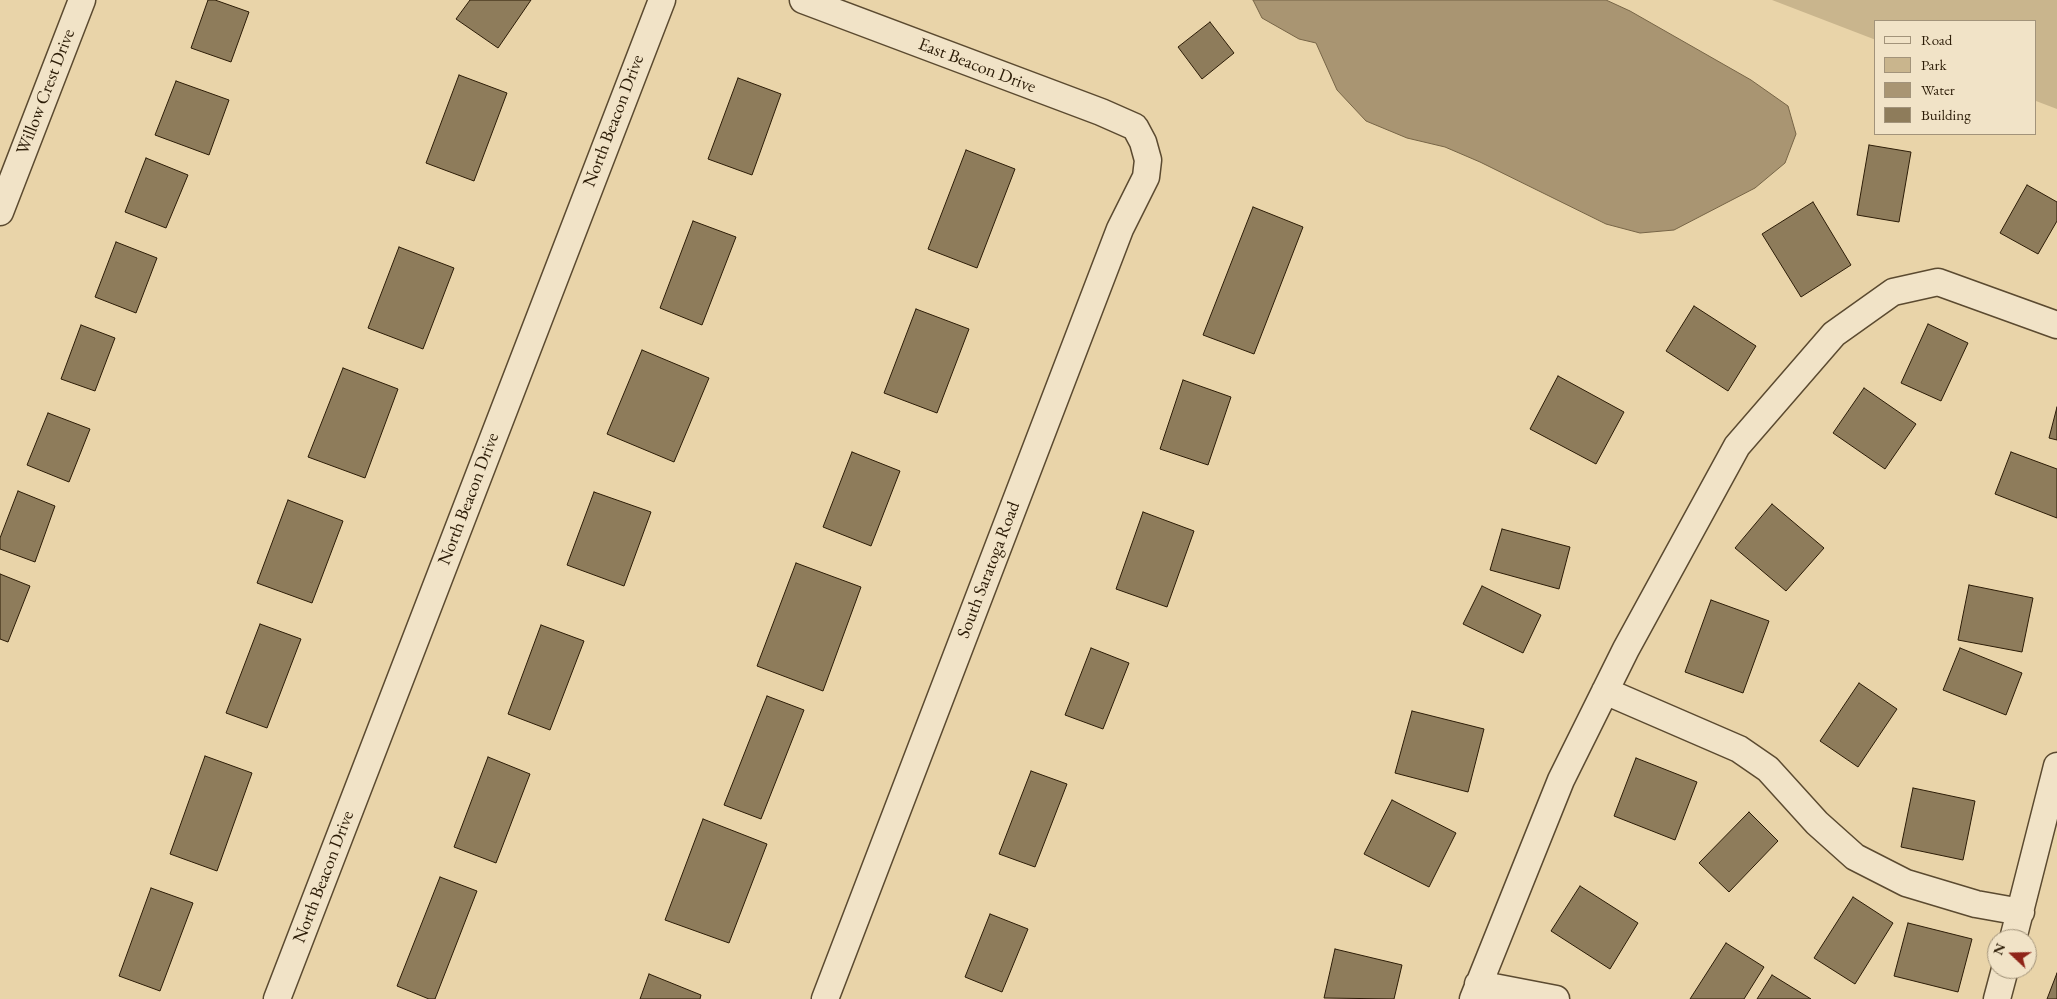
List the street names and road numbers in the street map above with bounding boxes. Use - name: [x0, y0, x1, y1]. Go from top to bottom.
- street label: Willow Crest Drive: [12, 26, 80, 158]
- street label: East Beacon Drive: [915, 34, 1039, 98]
- street label: North Beacon Drive: [579, 52, 649, 190]
- street label: North Beacon Drive: [434, 430, 504, 568]
- street label: South Saratoga Road: [953, 499, 1025, 641]
- street label: North Beacon Drive: [289, 808, 359, 946]

